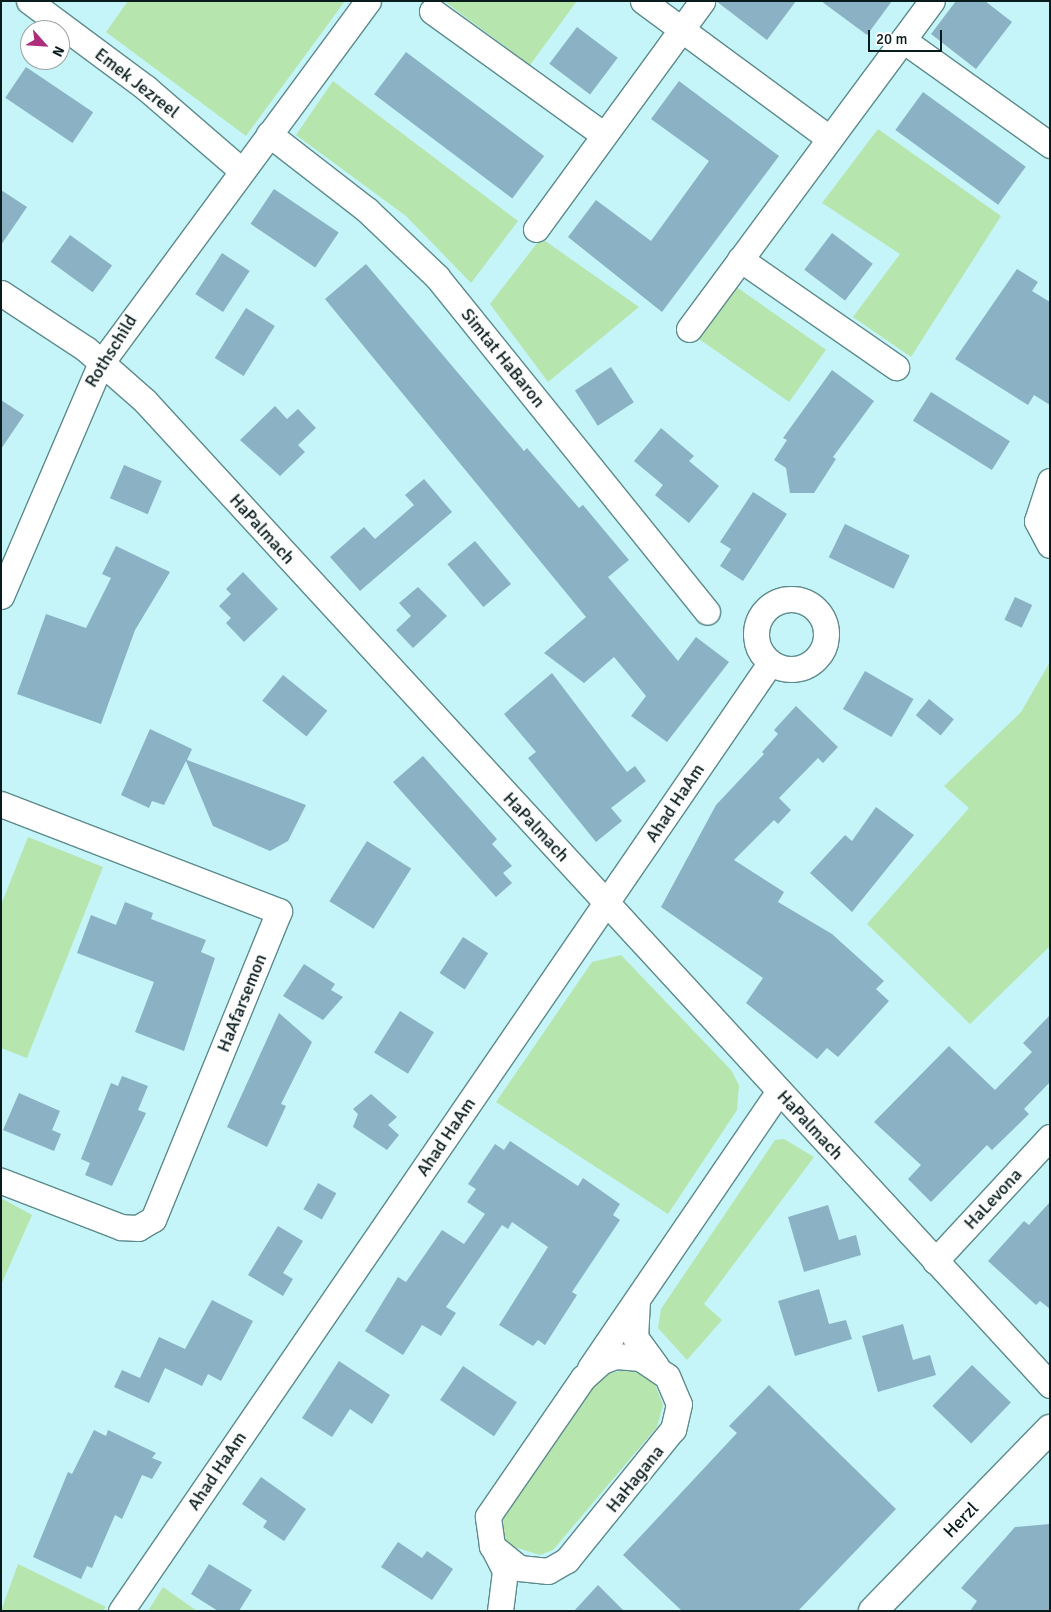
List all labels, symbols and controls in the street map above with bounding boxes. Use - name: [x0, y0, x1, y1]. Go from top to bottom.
- north arrow: [20, 20, 70, 70]
- scale bar: [871, 20, 945, 52]
- text: 20 m: [876, 30, 907, 48]
- text: N: [48, 43, 68, 59]
- street label: Emek Jezreel: [90, 43, 184, 123]
- street label: Simtat HaBaron: [456, 304, 550, 412]
- street label: Rothschild: [80, 311, 142, 391]
- street label: HaPalmach: [225, 489, 299, 569]
- street label: Ahad HaAm: [641, 760, 709, 846]
- street label: HaPalmach: [498, 788, 574, 866]
- street label: HaAfarsemon: [212, 951, 272, 1055]
- street label: HaPalmach: [772, 1086, 848, 1164]
- street label: Ahad HaAm: [412, 1094, 480, 1180]
- street label: HaLevona: [959, 1164, 1027, 1234]
- street label: Ahad HaAm: [183, 1428, 251, 1514]
- street label: HaHagana: [601, 1441, 669, 1517]
- street label: Herzl: [939, 1498, 983, 1542]

